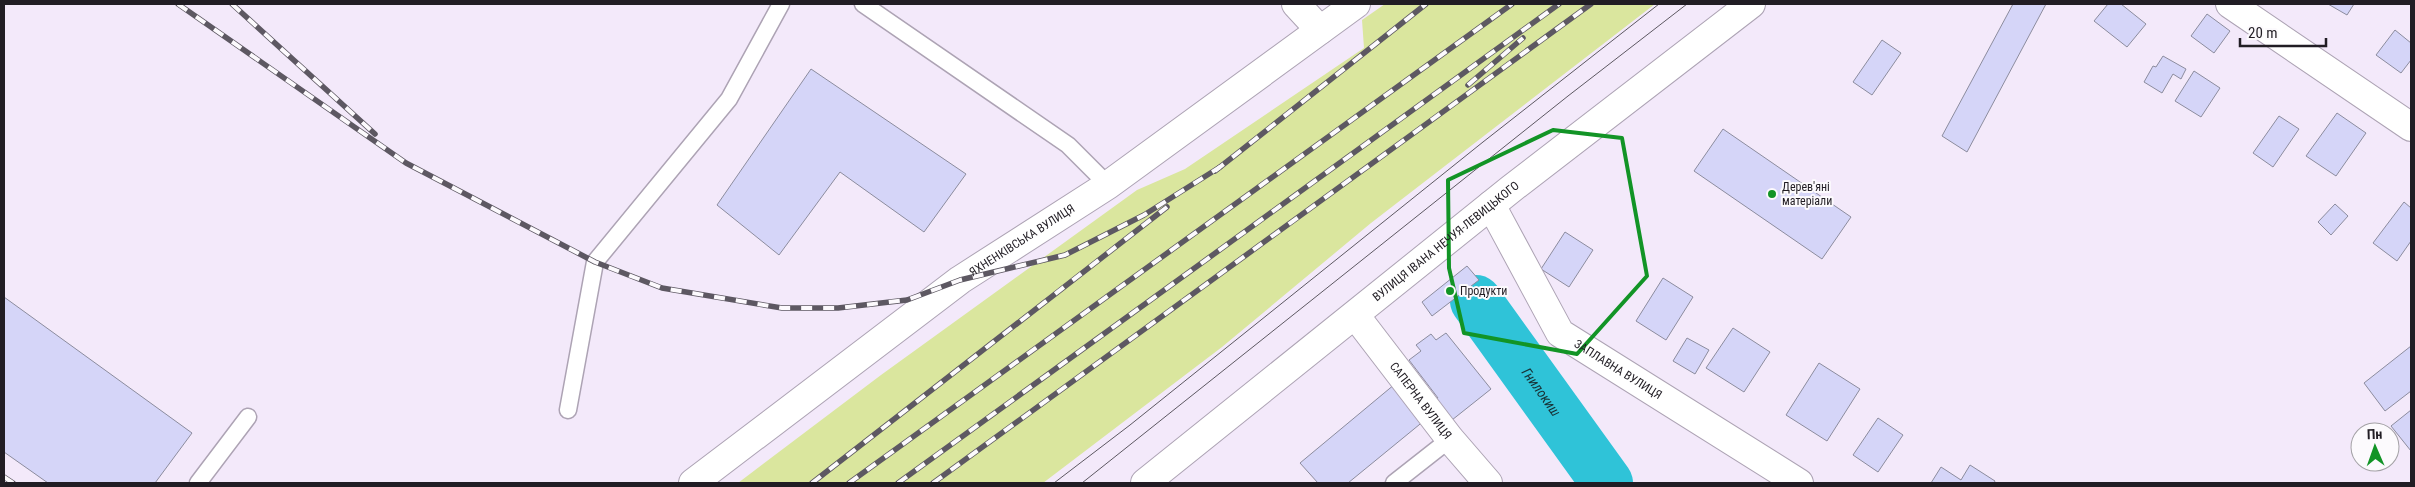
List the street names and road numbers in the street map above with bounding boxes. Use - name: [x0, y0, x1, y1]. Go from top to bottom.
- street label: ВУЛИЦЯ ІВАНА НЕЧУЯ-ЛЕВИЦЬКОГО: [1370, 178, 1522, 304]
- street label: ЯХНЕНКІВСЬКА ВУЛИЦЯ: [967, 201, 1077, 279]
- street label: ЗАПЛАВНА ВУЛИЦЯ: [1572, 337, 1665, 402]
- street label: САПЕРНА ВУЛИЦЯ: [1387, 360, 1455, 442]

